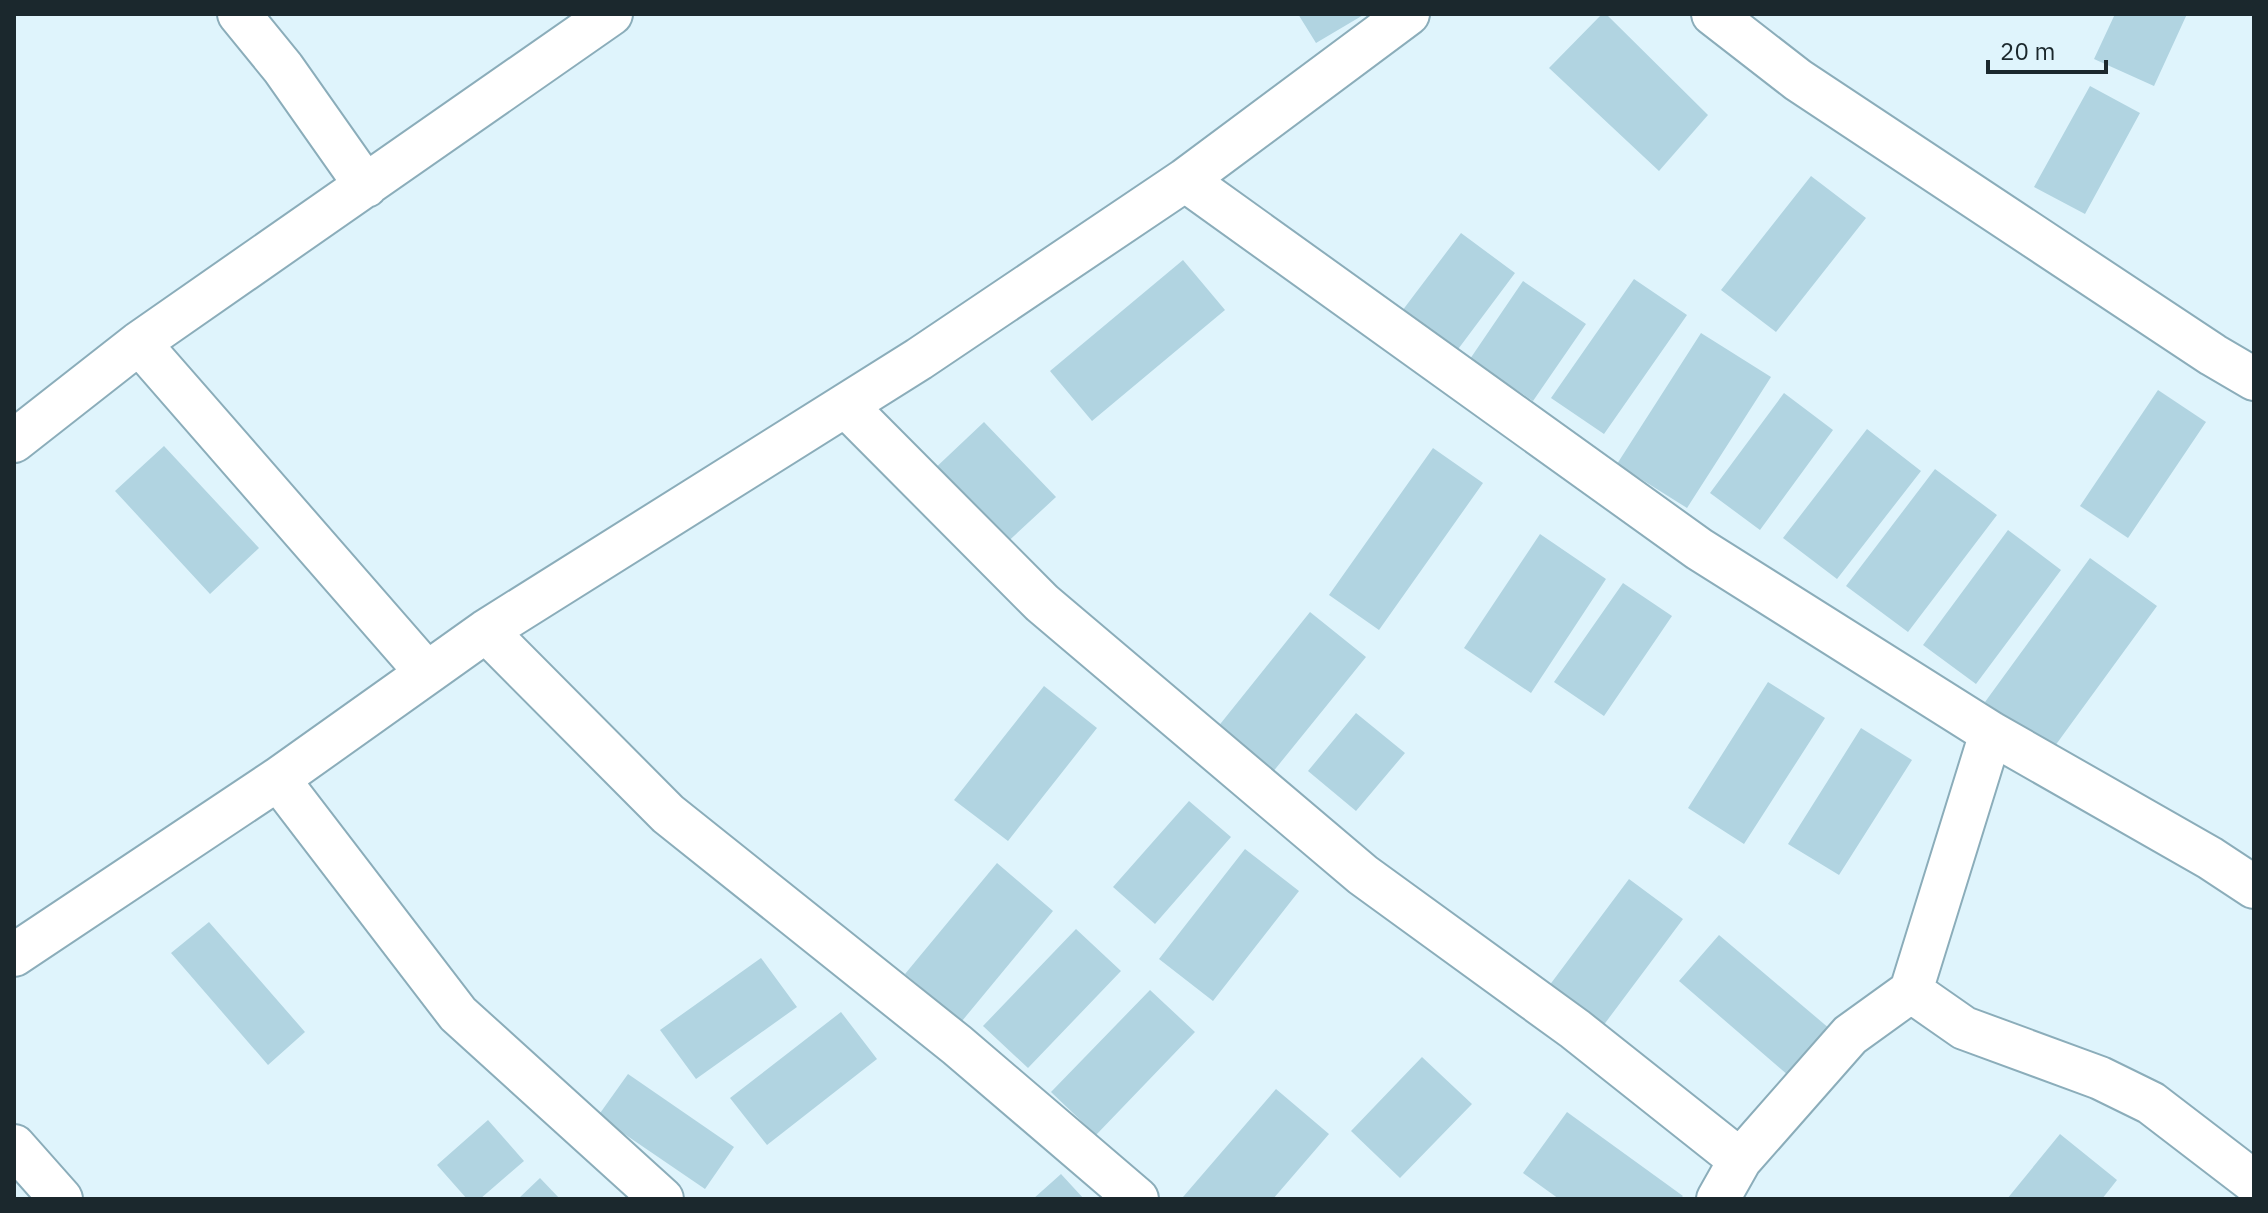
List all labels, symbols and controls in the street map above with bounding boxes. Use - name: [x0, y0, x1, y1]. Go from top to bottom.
- scale bar: [1988, 24, 2106, 74]
- text: 20 m: [2000, 35, 2055, 67]

